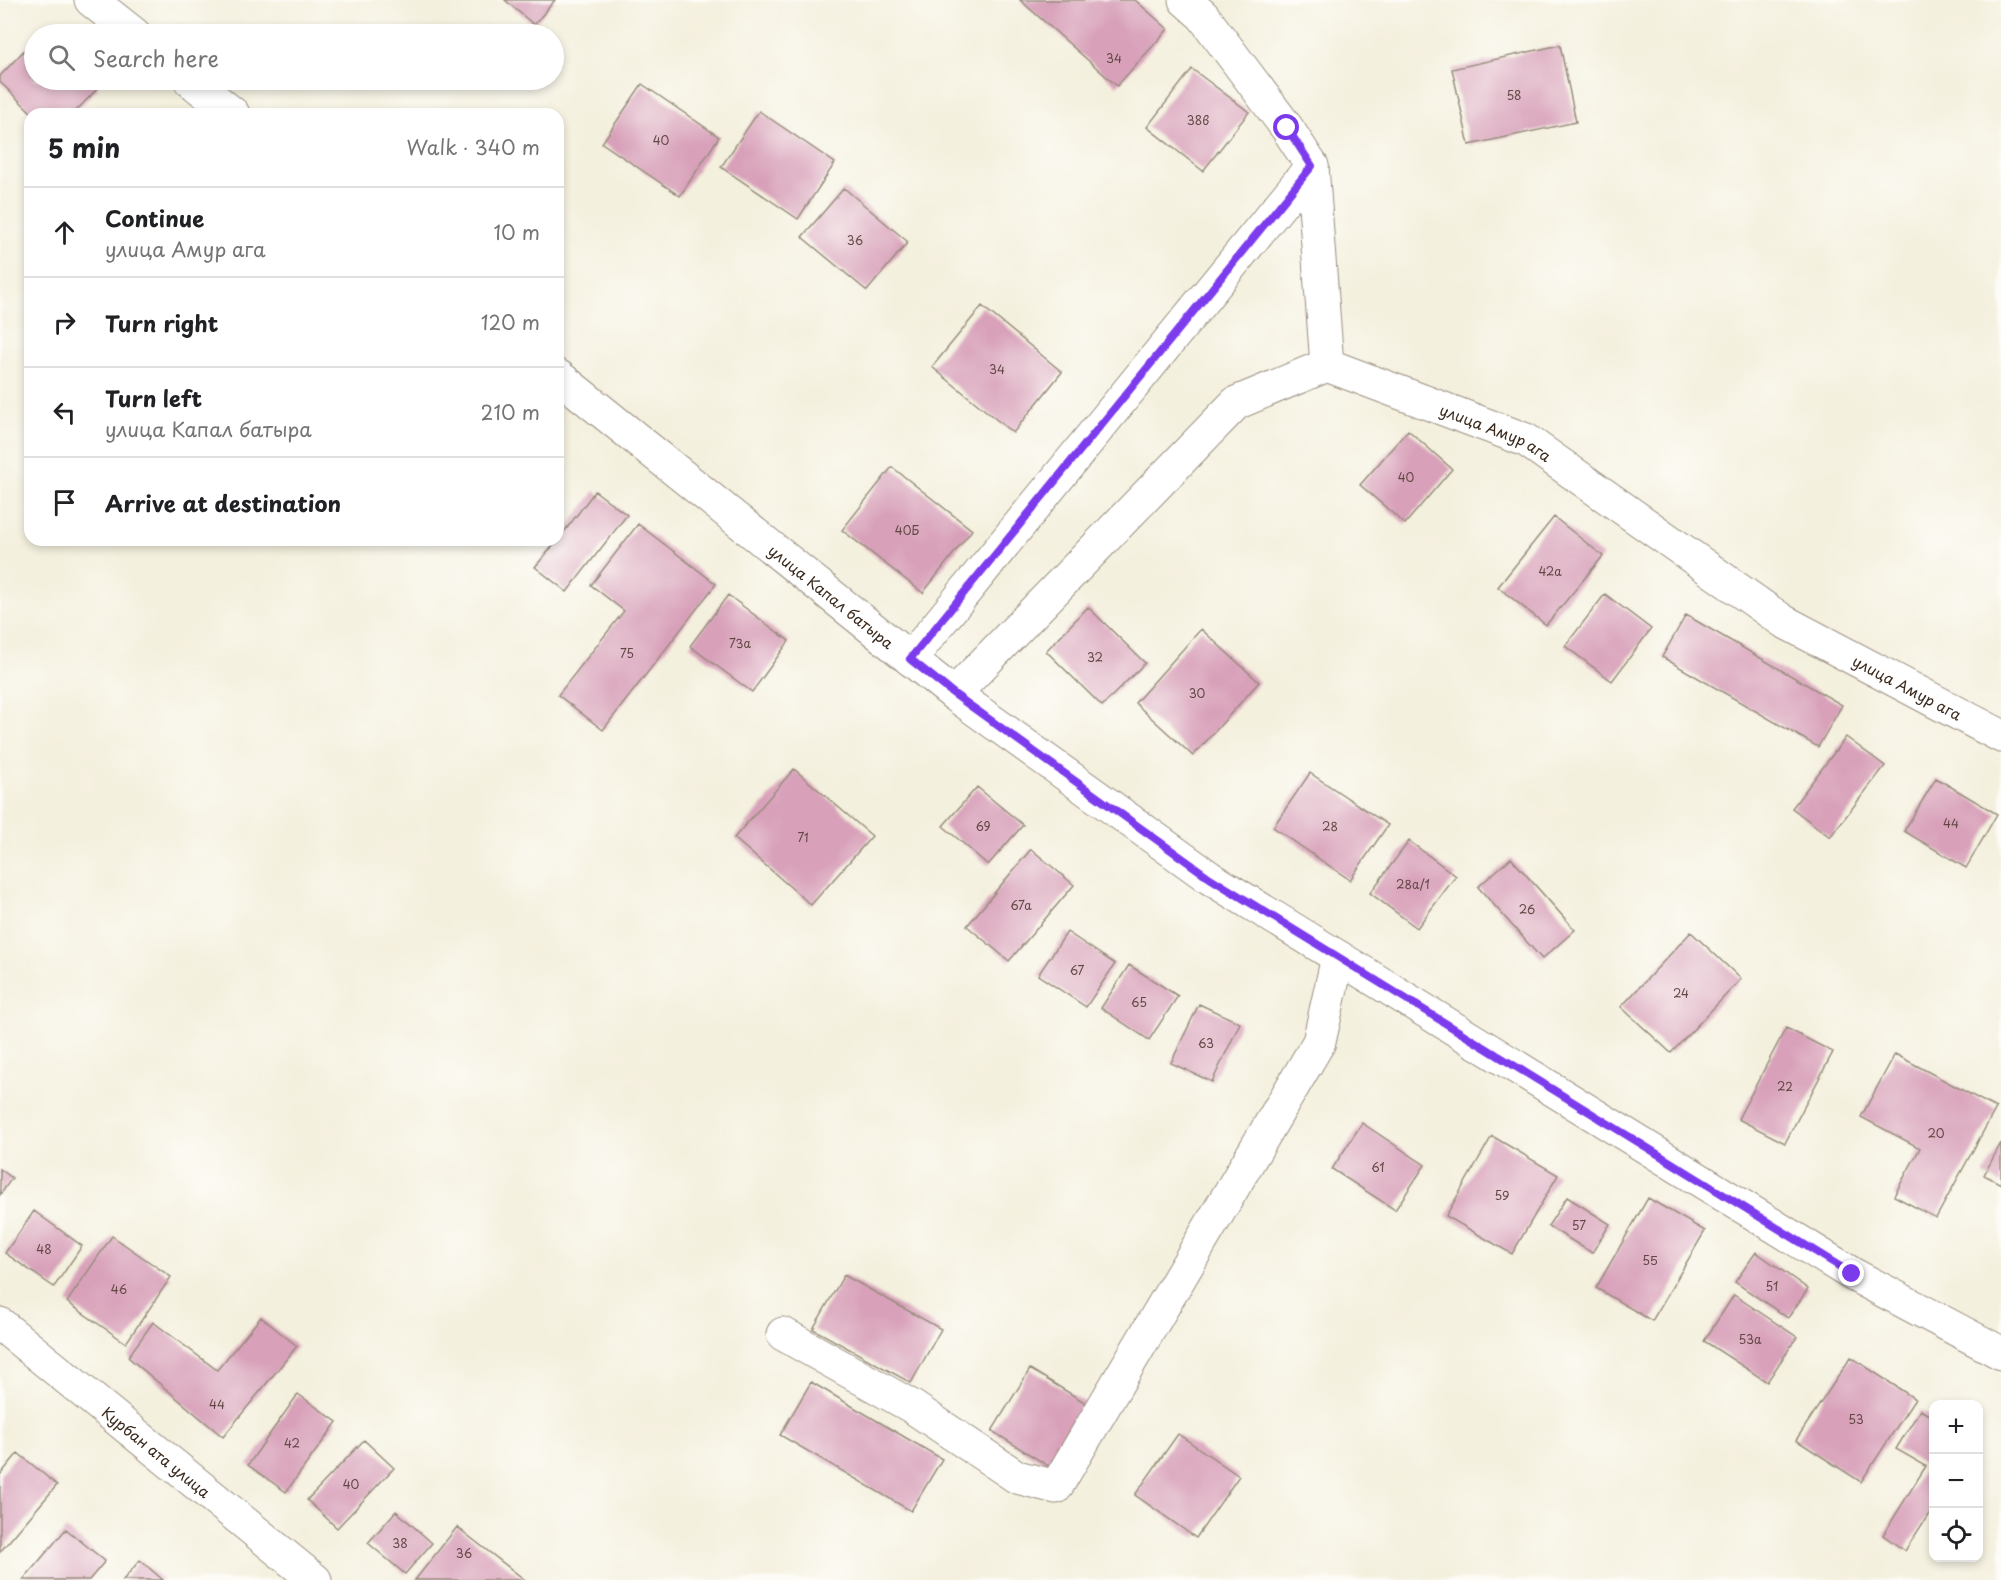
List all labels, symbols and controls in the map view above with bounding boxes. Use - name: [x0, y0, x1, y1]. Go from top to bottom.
- search box: [24, 24, 564, 90]
- icon: search: [45, 41, 78, 74]
- text: Search here: [93, 41, 219, 74]
- house number: 34: [1106, 49, 1122, 67]
- house number: 58: [1506, 86, 1522, 104]
- house number: 38в: [1187, 111, 1209, 129]
- route start: [1273, 114, 1299, 140]
- text: 5 min: [48, 128, 120, 167]
- house number: 40: [653, 131, 670, 149]
- text: Walk · 340 m: [407, 132, 540, 162]
- text: Continue: [105, 201, 204, 234]
- icon: ahead: [48, 216, 81, 249]
- text: 10 m: [493, 217, 540, 247]
- house number: 36: [847, 231, 863, 249]
- text: улица Амур ага: [105, 234, 266, 264]
- icon: right: [48, 306, 81, 339]
- text: Turn right: [105, 306, 218, 339]
- text: 120 m: [481, 307, 540, 337]
- house number: 34: [989, 360, 1005, 378]
- text: Turn left: [105, 381, 202, 414]
- icon: left: [48, 396, 81, 429]
- text: 210 m: [481, 397, 540, 427]
- street label: улица Амур ага: [1437, 397, 1557, 467]
- text: улица Капал батыра: [105, 414, 312, 444]
- house number: 40: [1398, 468, 1415, 486]
- icon: arrive: [48, 486, 81, 519]
- text: Arrive at destination: [105, 486, 341, 519]
- house number: 40Б: [895, 521, 919, 539]
- street label: улица Капал батыра: [764, 538, 900, 654]
- house number: 42а: [1538, 562, 1562, 580]
- house number: 73а: [729, 634, 751, 652]
- house number: 75: [620, 644, 634, 662]
- house number: 32: [1087, 648, 1103, 666]
- street label: улица Амур ага: [1849, 648, 1967, 725]
- house number: 30: [1189, 684, 1206, 702]
- house number: 44: [1943, 814, 1959, 832]
- house number: 69: [975, 817, 991, 835]
- house number: 28: [1322, 817, 1338, 835]
- house number: 71: [797, 828, 809, 846]
- house number: 28а/1: [1396, 875, 1430, 893]
- house number: 67а: [1010, 896, 1032, 914]
- house number: 26: [1519, 900, 1535, 918]
- house number: 67: [1070, 961, 1085, 979]
- house number: 24: [1673, 984, 1689, 1002]
- house number: 65: [1131, 993, 1147, 1011]
- house number: 63: [1198, 1034, 1214, 1052]
- house number: 22: [1777, 1077, 1793, 1095]
- house number: 20: [1927, 1124, 1945, 1142]
- house number: 61: [1371, 1158, 1385, 1176]
- house number: 59: [1495, 1186, 1509, 1204]
- house number: 57: [1572, 1216, 1586, 1234]
- house number: 48: [36, 1240, 52, 1258]
- house number: 55: [1642, 1251, 1658, 1269]
- route end: [1838, 1260, 1864, 1286]
- house number: 51: [1766, 1277, 1778, 1295]
- house number: 46: [111, 1280, 127, 1298]
- house number: 53а: [1739, 1330, 1762, 1348]
- house number: 44: [209, 1395, 225, 1413]
- street label: Курбан ата улица: [98, 1400, 216, 1503]
- map controls: [1929, 1400, 1983, 1562]
- button: +: [1929, 1400, 1983, 1454]
- house number: 53: [1848, 1410, 1864, 1428]
- house number: 42: [284, 1434, 300, 1452]
- button: −: [1929, 1454, 1983, 1508]
- house number: 40: [343, 1475, 360, 1493]
- button: locate: [1929, 1508, 1983, 1562]
- house number: 38: [392, 1534, 408, 1552]
- house number: 36: [456, 1544, 472, 1562]

